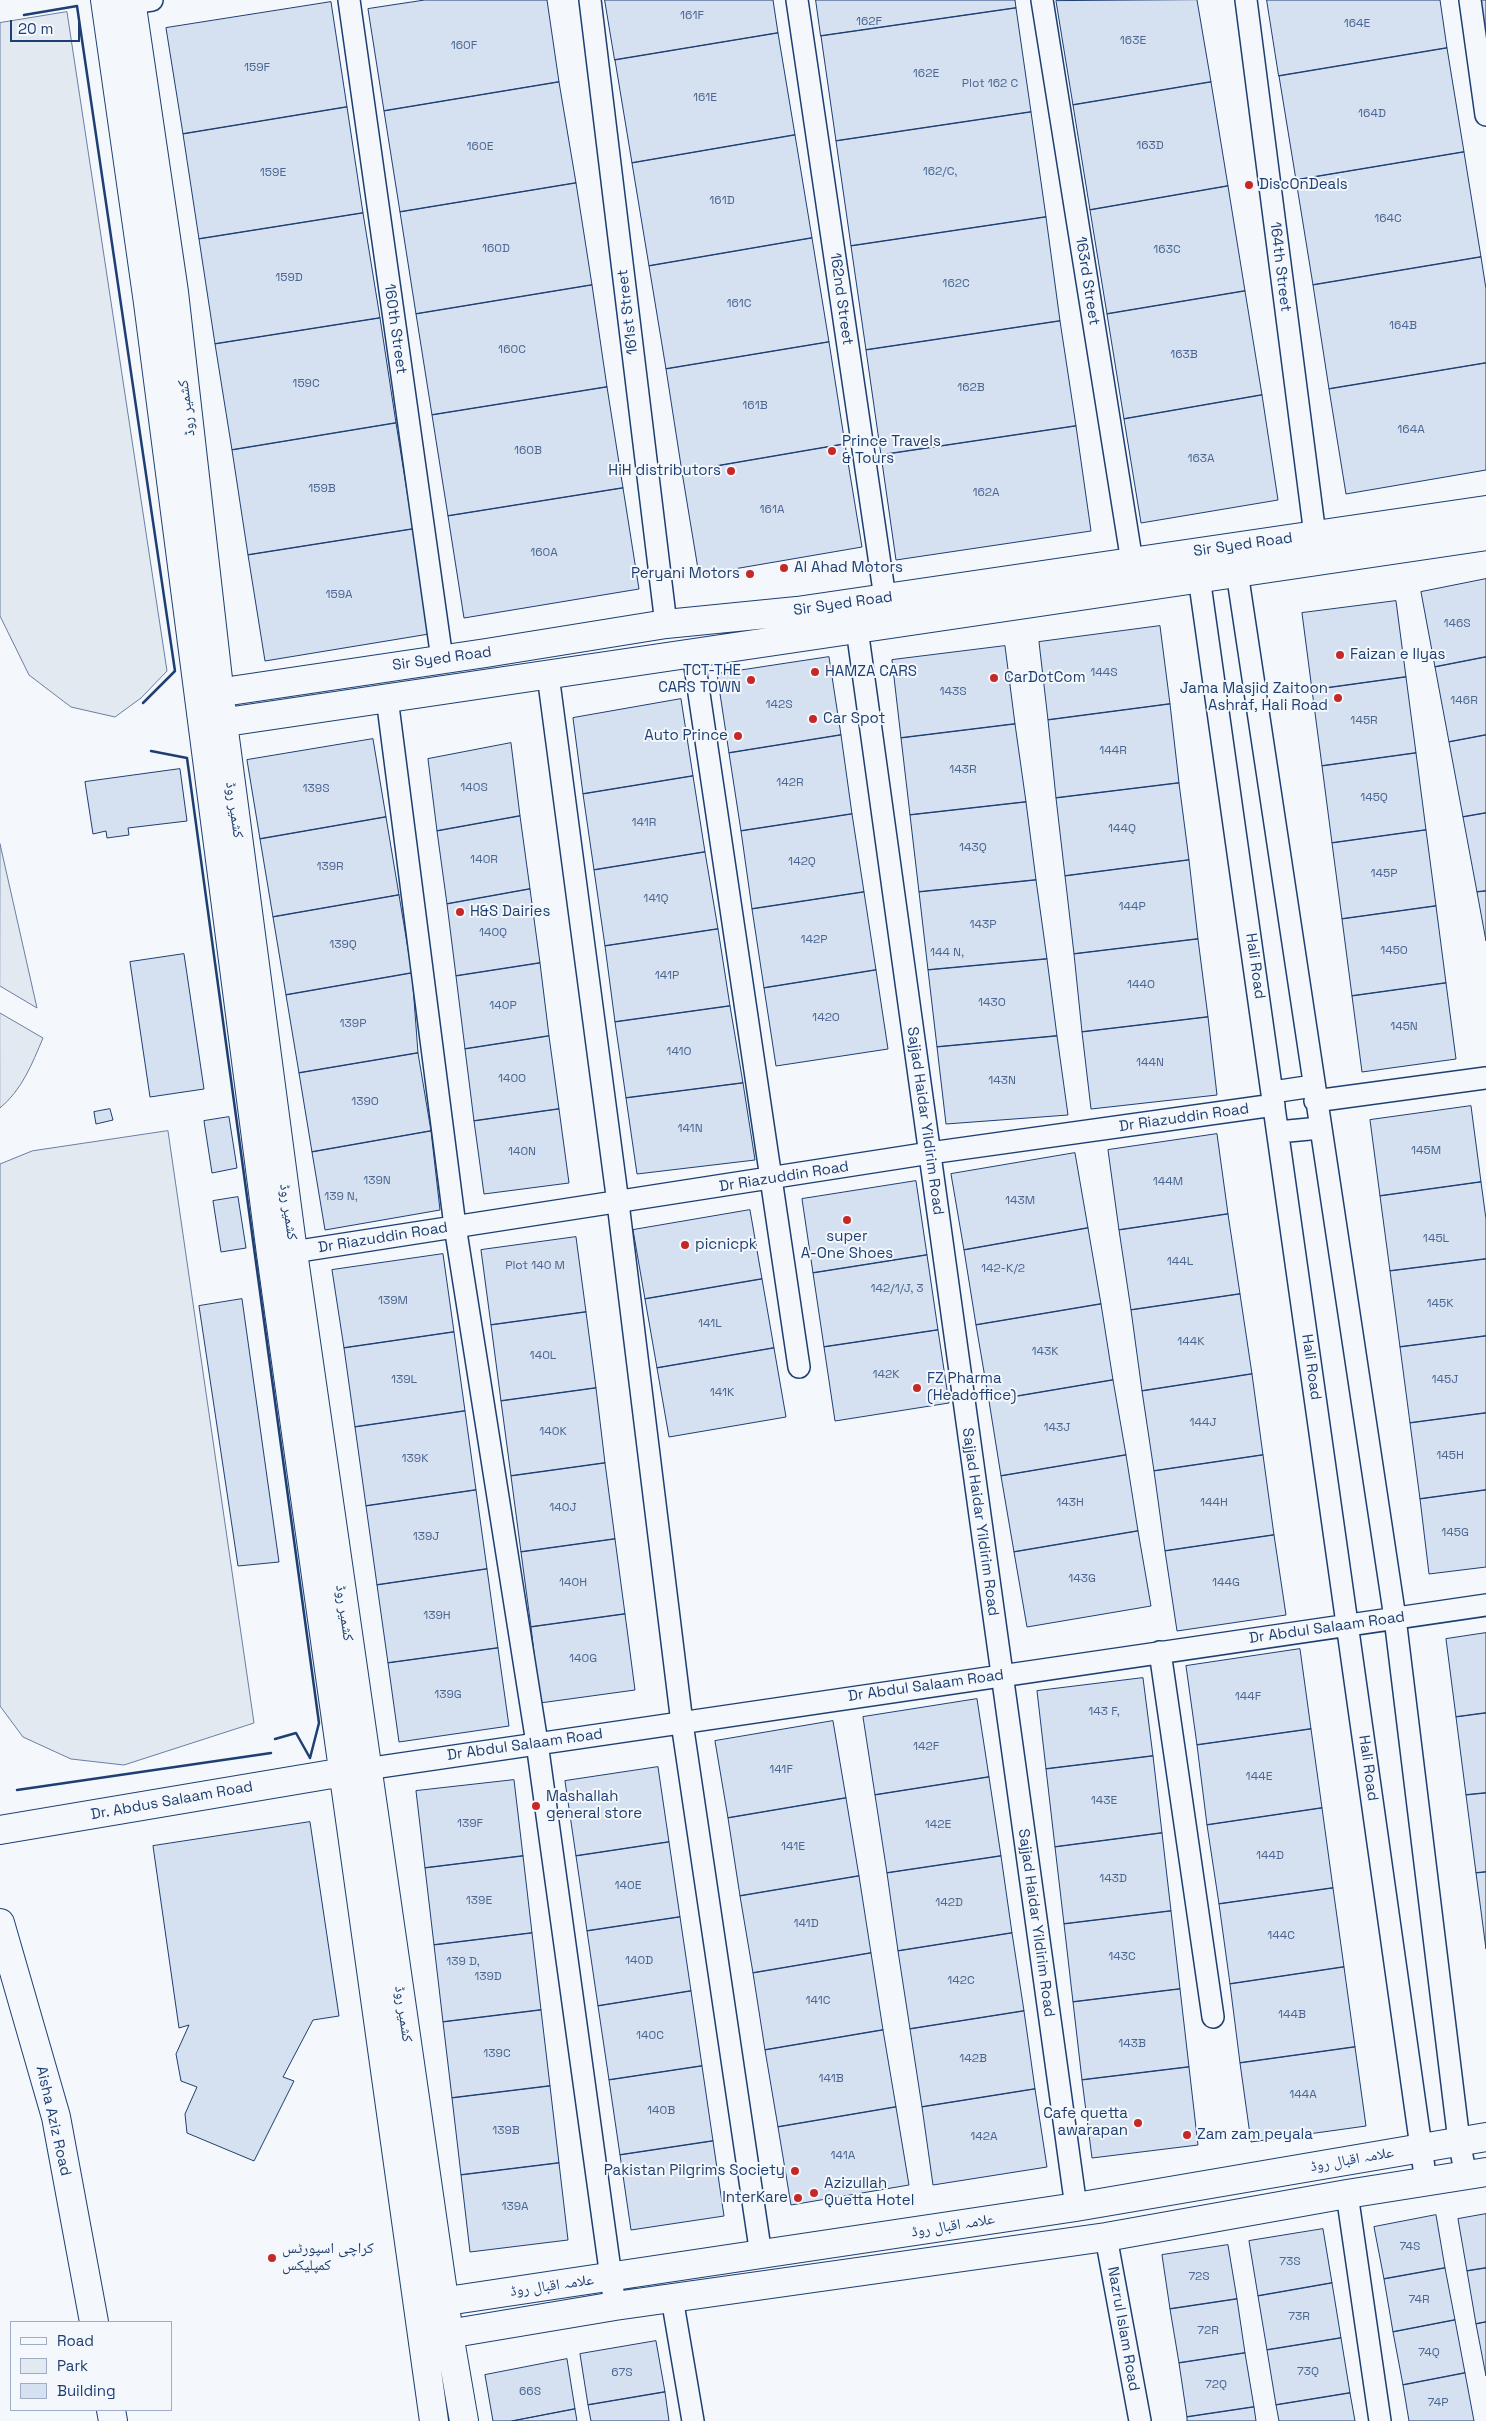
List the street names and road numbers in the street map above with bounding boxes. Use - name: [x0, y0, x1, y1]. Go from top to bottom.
- street label: 164th Street: [1266, 221, 1294, 313]
- street label: 163rd Street: [1071, 236, 1103, 326]
- street label: 162nd Street: [826, 252, 856, 346]
- street label: 161st Street: [614, 268, 642, 356]
- street label: 160th Street: [380, 283, 410, 375]
- street label: کشمیر روڈ: [175, 379, 199, 437]
- street label: Sir Syed Road: [1192, 529, 1294, 561]
- street label: Sir Syed Road: [792, 588, 894, 620]
- street label: Sir Syed Road: [391, 643, 493, 675]
- street label: کشمیر روڈ: [221, 781, 247, 839]
- street label: Hali Road: [1241, 932, 1269, 1000]
- street label: Sajjad Haidar Yildirim Road: [903, 1026, 947, 1216]
- street label: Dr Riazuddin Road: [1118, 1100, 1250, 1136]
- street label: Dr Riazuddin Road: [718, 1158, 850, 1196]
- street label: کشمیر روڈ: [275, 1183, 301, 1241]
- street label: Dr Riazuddin Road: [317, 1219, 449, 1257]
- street label: Hali Road: [1297, 1333, 1325, 1401]
- street label: Sajjad Haidar Yildirim Road: [958, 1427, 1002, 1617]
- street label: کشمیر روڈ: [331, 1584, 357, 1642]
- street label: Dr Abdul Salaam Road: [1248, 1608, 1406, 1648]
- street label: Dr Abdul Salaam Road: [847, 1666, 1005, 1706]
- street label: Dr Abdul Salaam Road: [446, 1725, 604, 1765]
- street label: Hali Road: [1354, 1734, 1382, 1802]
- street label: Dr. Abdus Salaam Road: [90, 1778, 254, 1824]
- street label: Sajjad Haidar Yildirim Road: [1014, 1828, 1058, 2018]
- street label: کشمیر روڈ: [390, 1985, 416, 2043]
- street label: Aisha Aziz Road: [32, 2064, 74, 2178]
- street label: علامہ اقبال روڈ: [1309, 2144, 1395, 2176]
- street label: علامہ اقبال روڈ: [910, 2211, 996, 2241]
- street label: Nazrul Islam Road: [1103, 2265, 1143, 2393]
- street label: علامہ اقبال روڈ: [509, 2271, 595, 2301]

